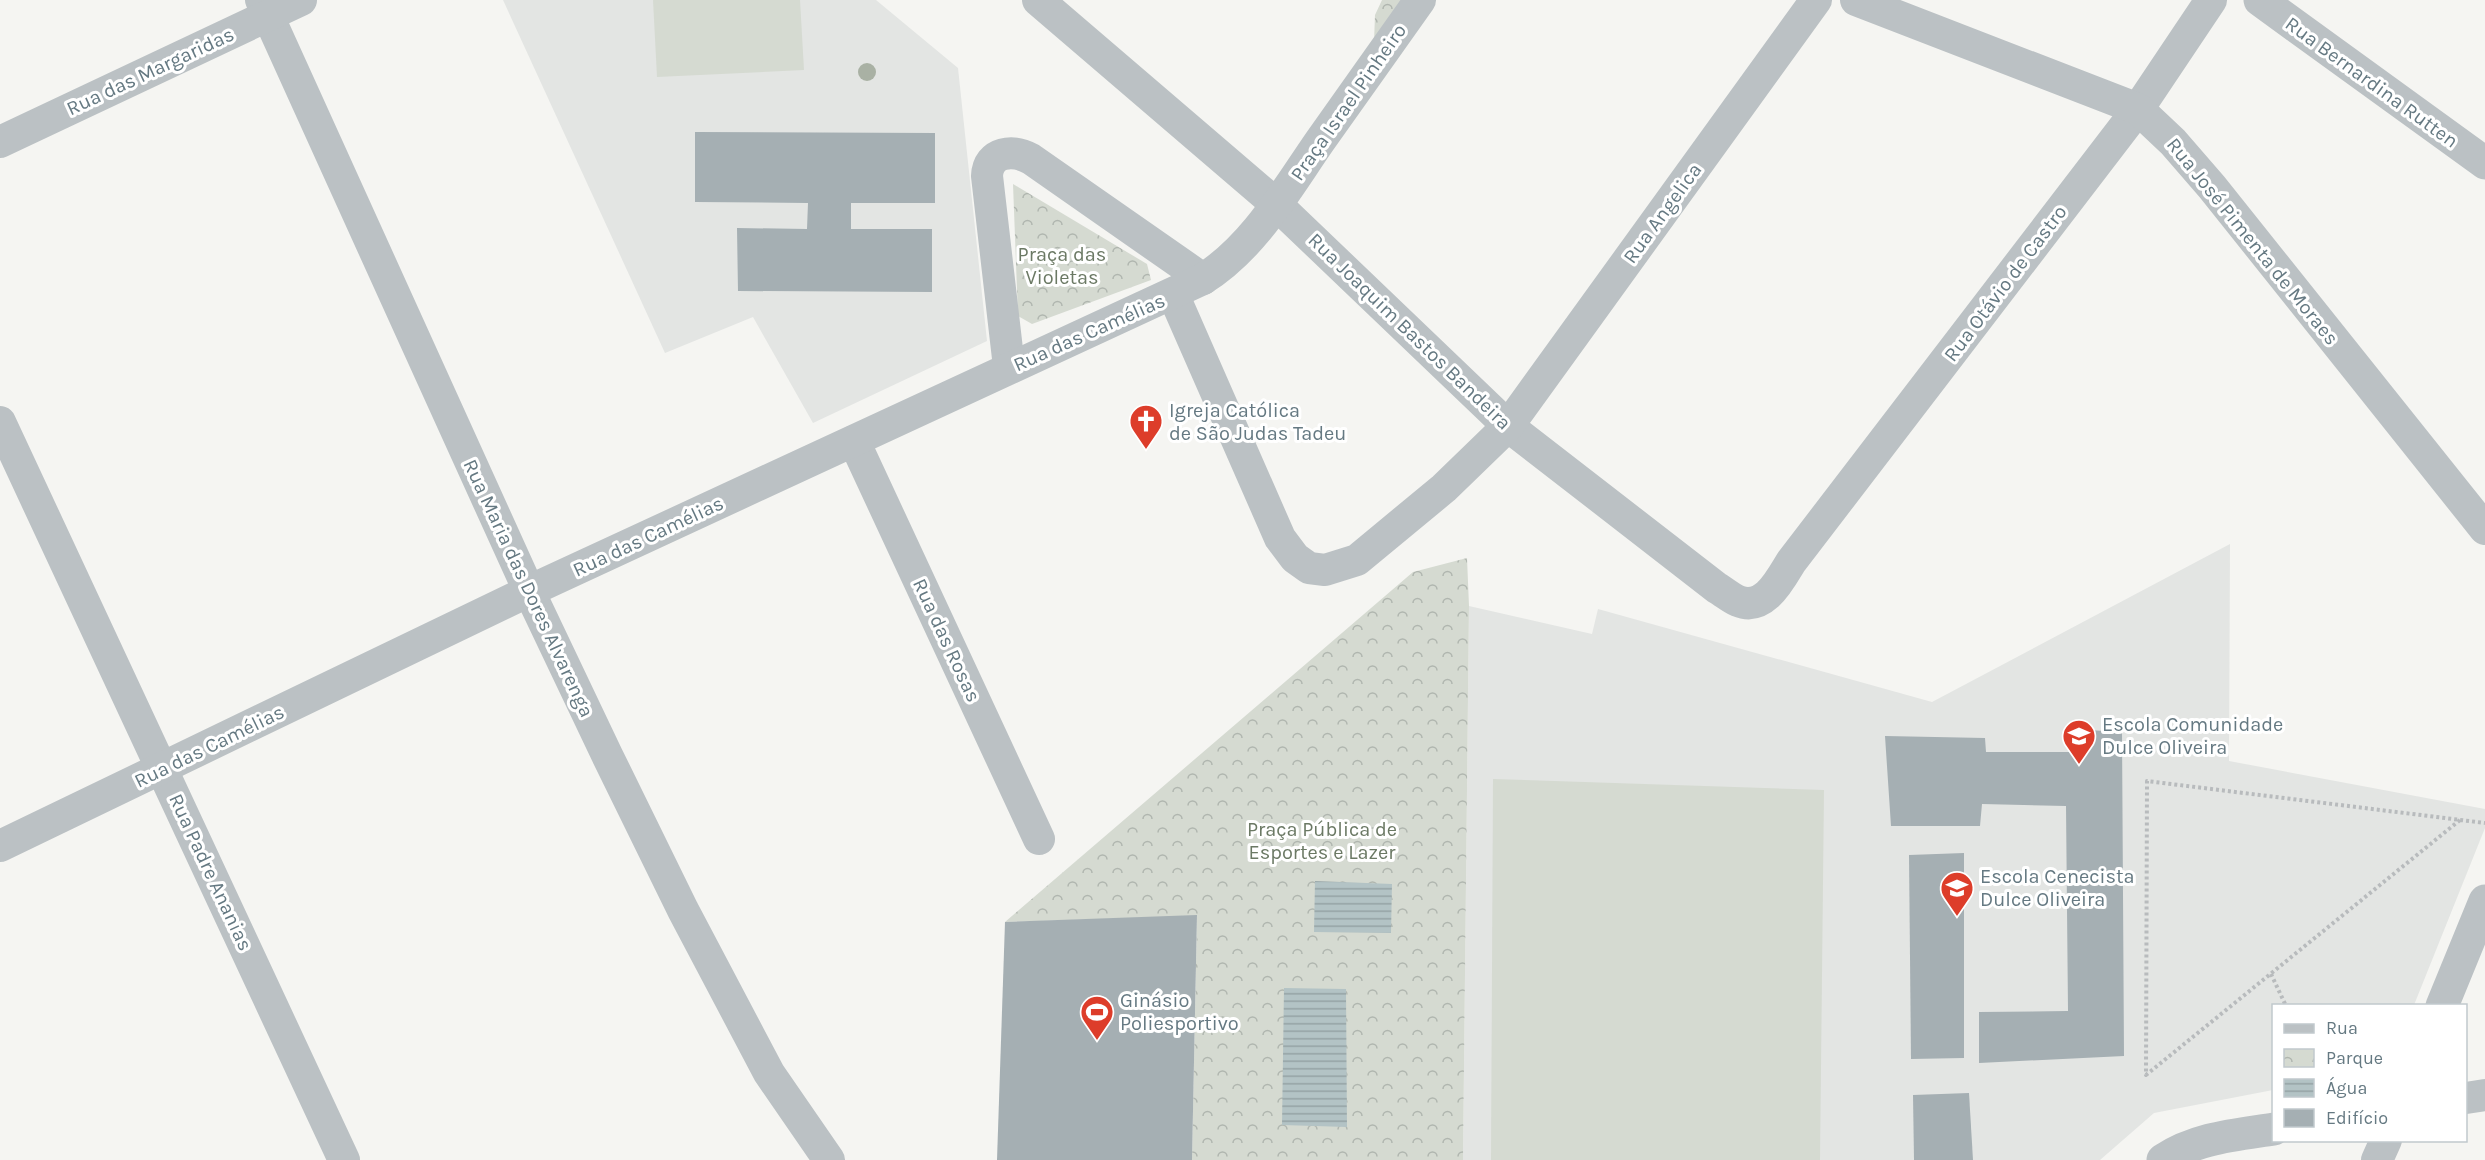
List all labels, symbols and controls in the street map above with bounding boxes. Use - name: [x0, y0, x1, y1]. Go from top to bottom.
- street label: Rua Bernardina Rutten: [2281, 12, 2463, 153]
- street label: Praça Israel Pinheiro: [1286, 20, 1411, 185]
- street label: Rua das Margaridas: [63, 23, 238, 120]
- street label: Rua José Pimenta de Moraes: [2162, 133, 2343, 349]
- street label: Rua Angelica: [1618, 159, 1706, 268]
- street label: Rua Otávio de Castro: [1939, 201, 2072, 366]
- street label: Rua Joaquim Bastos Bandeira: [1304, 228, 1516, 434]
- park label: Praça das Violetas: [1018, 243, 1106, 289]
- street label: Rua das Camélias: [1010, 289, 1169, 376]
- place label: Igreja Católica de São Judas Tadeu: [1169, 399, 1346, 445]
- church icon: Igreja Católica de São Judas Tadeu: [1128, 403, 1164, 450]
- street label: Rua Maria das Dores Alvarenga: [459, 456, 599, 721]
- street label: Rua das Camélias: [569, 491, 727, 581]
- street label: Rua das Rosas: [908, 575, 985, 706]
- street label: Rua das Camélias: [131, 700, 288, 793]
- place label: Escola Comunidade Dulce Oliveira: [2102, 713, 2283, 759]
- school or university icon: Escola Comunidade Dulce Oliveira: [2061, 718, 2097, 765]
- street label: Rua Padre Ananias: [164, 790, 257, 954]
- park label: Praça Pública de Esportes e Lazer: [1247, 818, 1397, 864]
- place label: Escola Cenecista Dulce Oliveira: [1980, 865, 2135, 911]
- school or university icon: Escola Cenecista Dulce Oliveira: [1939, 870, 1975, 917]
- place label: Ginásio Poliesportivo: [1120, 989, 1239, 1035]
- sports icon: Ginásio Poliesportivo: [1079, 994, 1115, 1041]
- legend: [2272, 1004, 2467, 1142]
- text: Rua: [2326, 1017, 2358, 1039]
- text: Parque: [2326, 1047, 2383, 1069]
- text: Água: [2326, 1076, 2367, 1099]
- text: Edifício: [2326, 1107, 2388, 1129]

